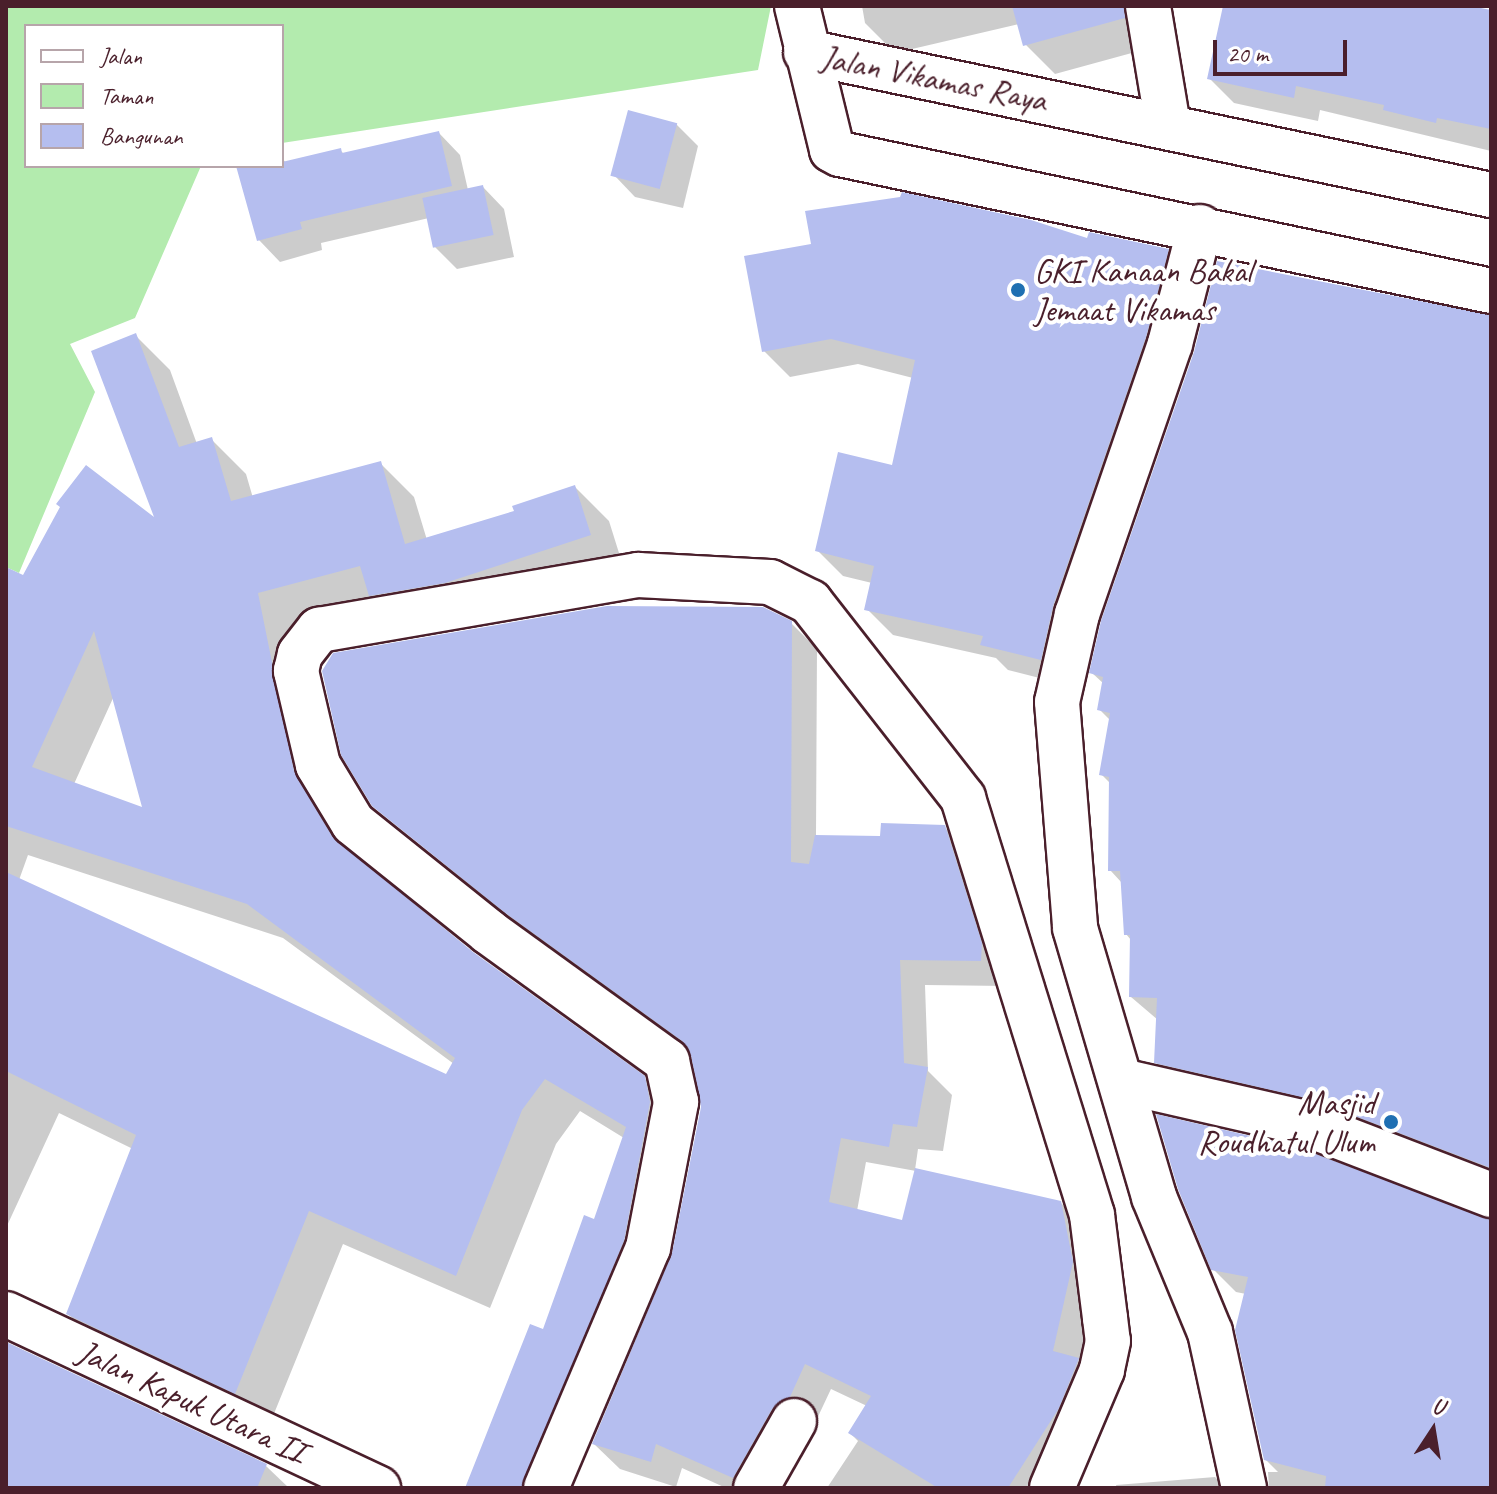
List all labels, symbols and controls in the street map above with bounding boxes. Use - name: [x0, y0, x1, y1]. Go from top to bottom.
- legend: [24, 24, 284, 168]
- scale bar: [1217, 24, 1351, 74]
- street label: Jalan Vikamas Raya: [818, 36, 1050, 120]
- text: 20 m: [1227, 39, 1268, 69]
- text: Jalan: [100, 41, 142, 71]
- text: Taman: [100, 81, 153, 111]
- text: Bangunan: [100, 121, 183, 151]
- place label: GKI Kanaan Bakal Jemaat Vikamas: [1034, 250, 1250, 330]
- marker: GKI Kanaan Bakal Jemaat Vikamas: [1009, 281, 1027, 299]
- place label: Masjid Roudhatul Ulum: [1195, 1082, 1375, 1162]
- marker: Masjid Roudhatul Ulum: [1382, 1113, 1400, 1131]
- street label: Jalan Kapuk Utara II: [70, 1330, 314, 1472]
- north arrow: [1393, 1390, 1473, 1470]
- text: U: [1430, 1392, 1446, 1421]

